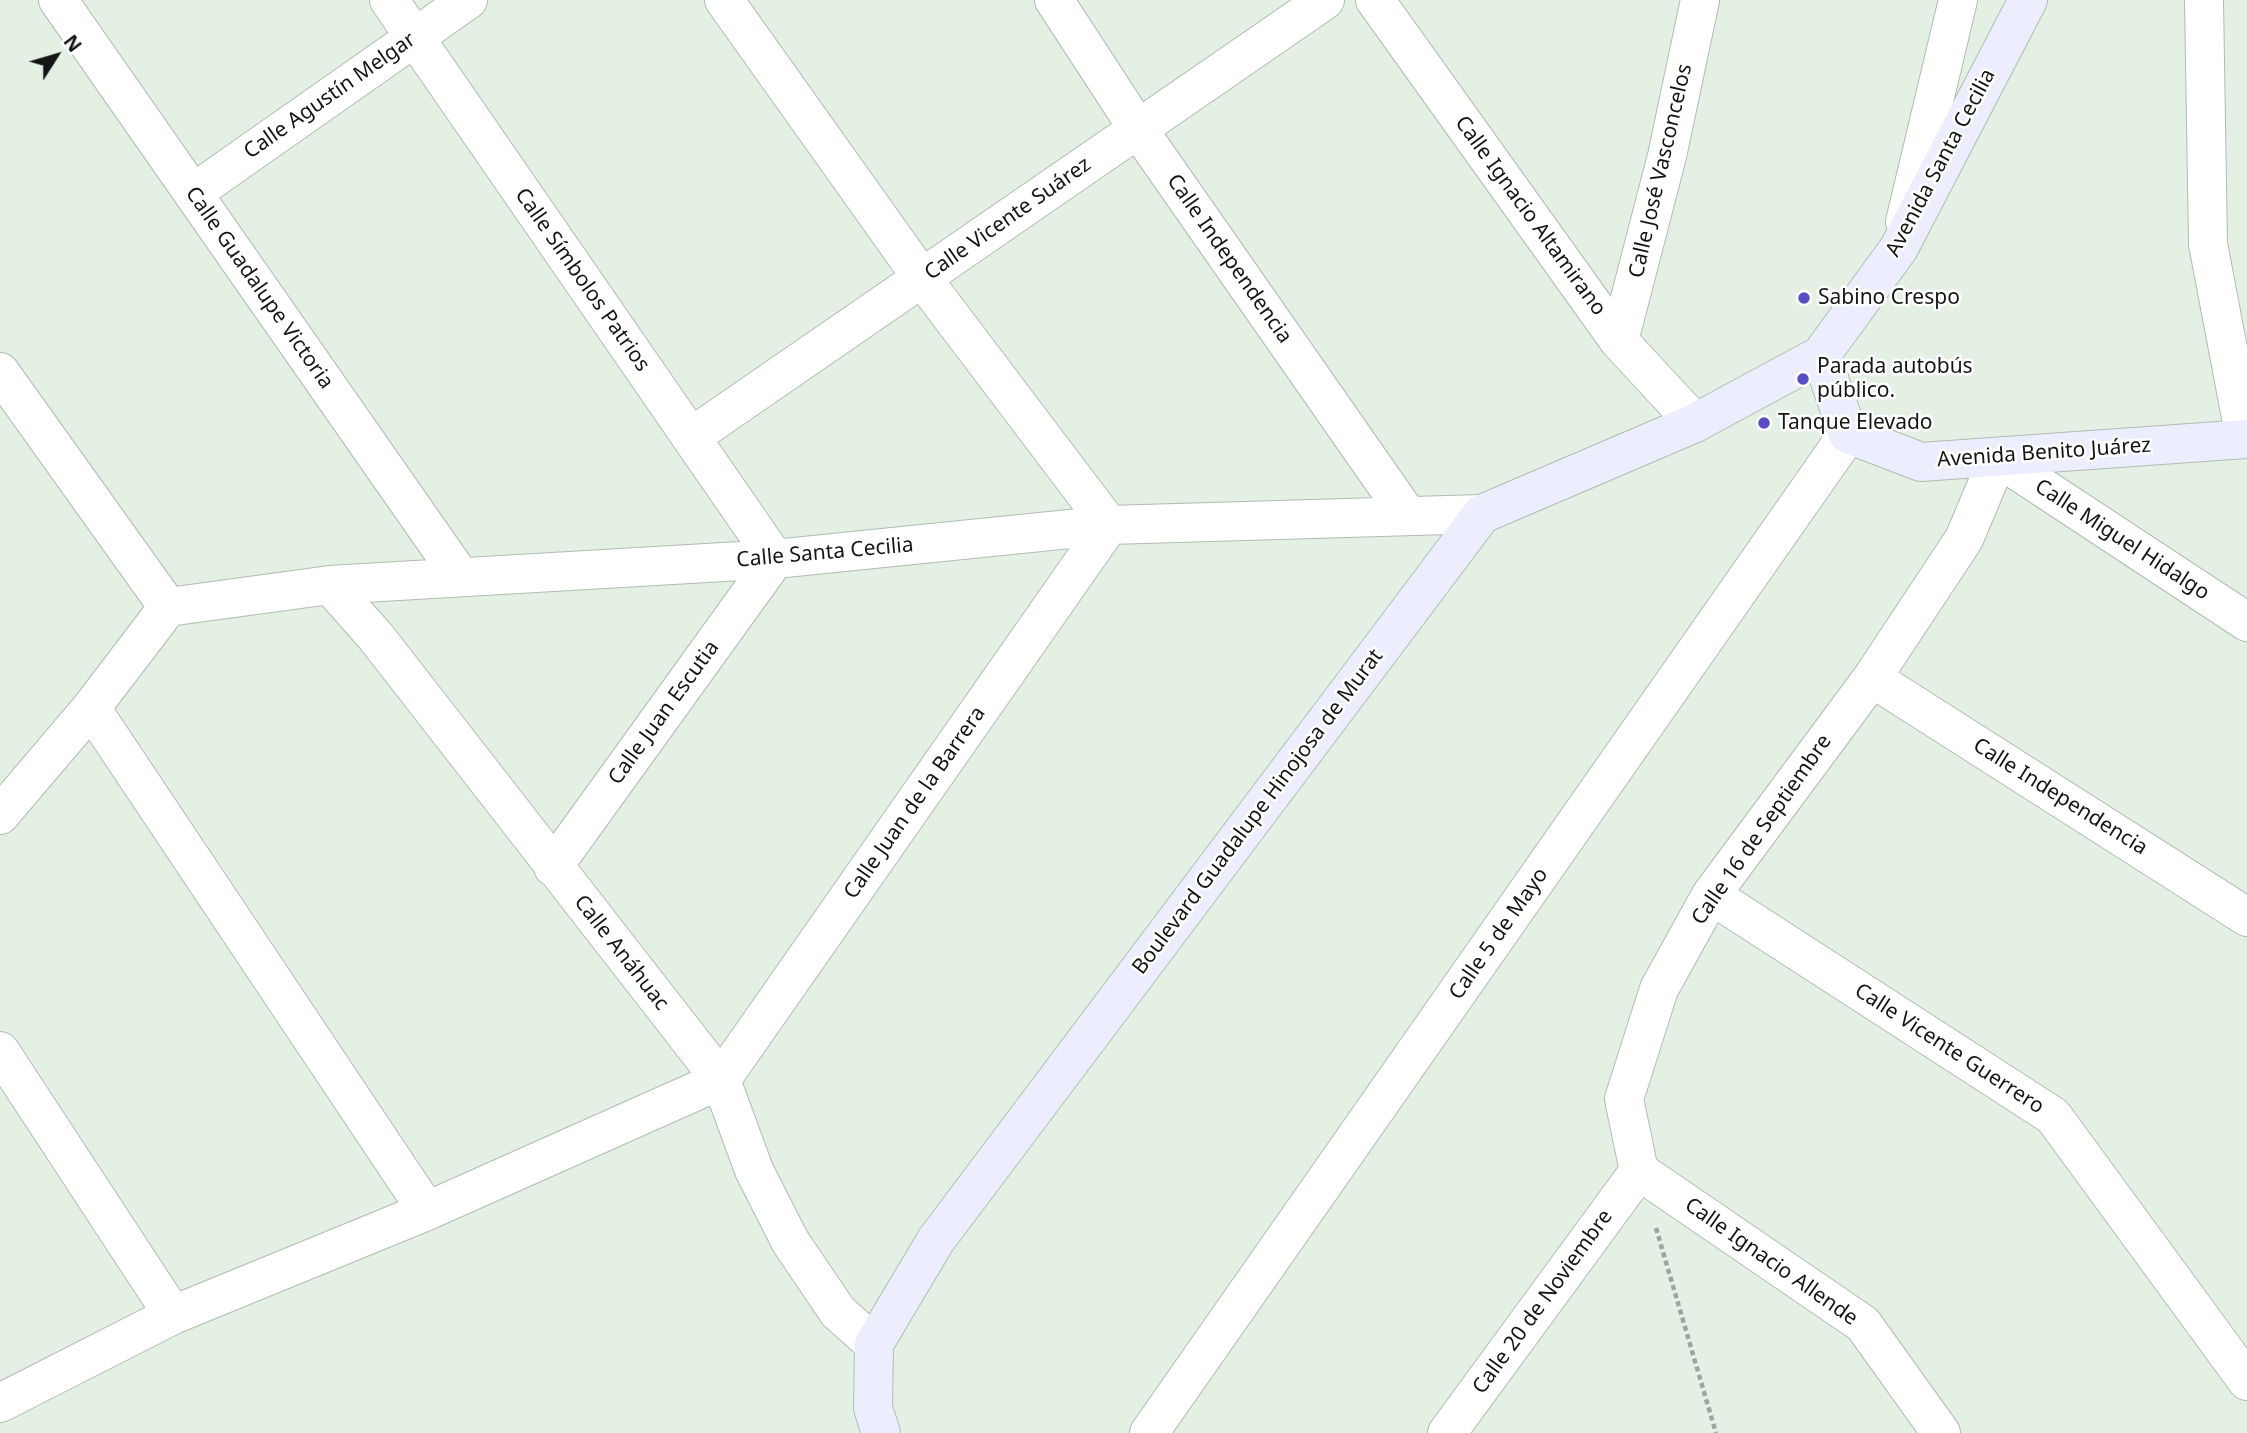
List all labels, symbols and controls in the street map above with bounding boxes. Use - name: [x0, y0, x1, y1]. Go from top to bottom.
- north arrow: [21, 21, 91, 91]
- street label: Calle Agustín Melgar: [239, 27, 421, 165]
- text: N: [58, 29, 88, 57]
- street label: Calle José Vasconcelos: [1624, 62, 1698, 280]
- street label: Avenida Santa Cecilia: [1881, 65, 2001, 261]
- street label: Calle Ignacio Altamirano: [1449, 111, 1611, 321]
- street label: Calle Vicente Suárez: [920, 152, 1096, 286]
- street label: Calle Independencia: [1161, 170, 1297, 348]
- street label: Calle Guadalupe Victoria: [180, 182, 338, 394]
- street label: Calle Símbolos Patrios: [509, 184, 655, 376]
- place label: Sabino Crespo: [1818, 285, 1960, 311]
- marker: Sabino Crespo: [1796, 290, 1812, 306]
- place label: Parada autobús público.: [1817, 354, 1973, 404]
- marker: Parada autobús público.: [1795, 371, 1811, 387]
- place label: Tanque Elevado: [1778, 410, 1933, 436]
- marker: Tanque Elevado: [1756, 415, 1772, 431]
- street label: Avenida Benito Juárez: [1936, 433, 2152, 473]
- street label: Calle Miguel Hidalgo: [2030, 474, 2214, 606]
- street label: Calle Santa Cecilia: [735, 533, 915, 573]
- street label: Calle Juan Escutia: [603, 636, 725, 790]
- street label: Boulevard Guadalupe Hinojosa de Murat: [1127, 644, 1389, 980]
- street label: Calle Juan de la Barrera: [839, 702, 991, 904]
- street label: Calle 16 de Septiembre: [1687, 730, 1837, 930]
- street label: Calle Independencia: [1968, 733, 2152, 861]
- street label: Calle 5 de Mayo: [1444, 863, 1554, 1005]
- street label: Calle Anáhuac: [568, 890, 674, 1016]
- street label: Calle Vicente Guerrero: [1850, 978, 2048, 1120]
- street label: Calle Ignacio Allende: [1680, 1193, 1862, 1331]
- street label: Calle 20 de Noviembre: [1468, 1205, 1618, 1399]

